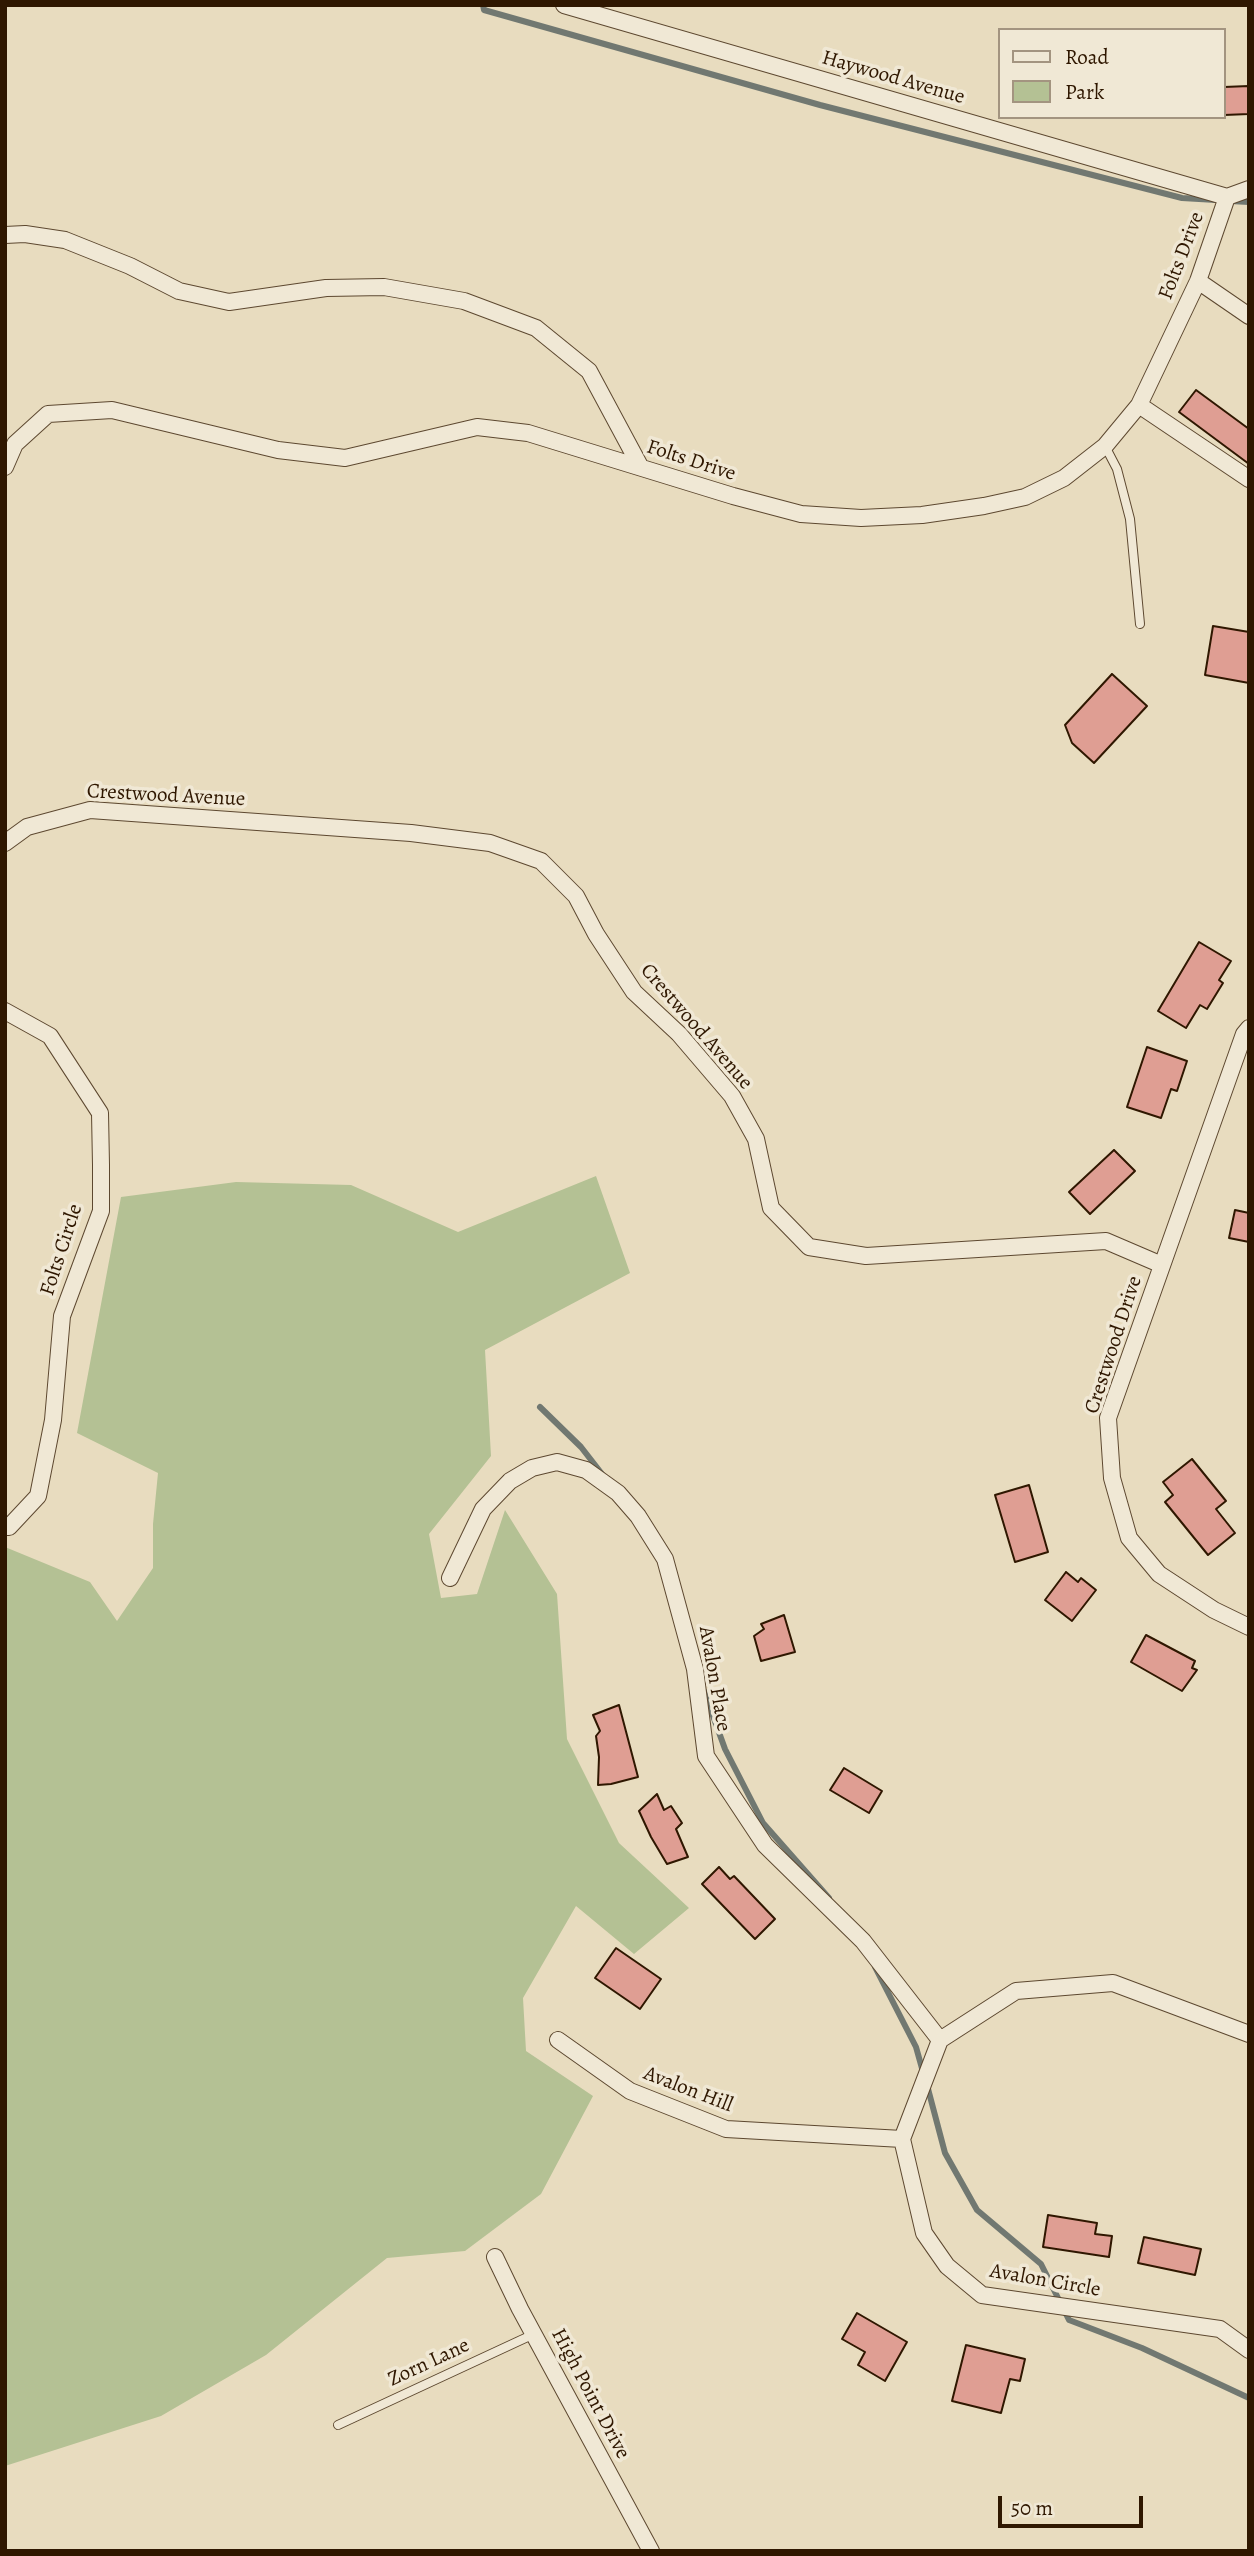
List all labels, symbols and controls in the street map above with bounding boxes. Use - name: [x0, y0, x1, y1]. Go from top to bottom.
- legend: [998, 28, 1226, 119]
- text: Road: [1065, 43, 1109, 71]
- street label: Haywood Avenue: [819, 46, 967, 110]
- text: Park: [1065, 78, 1104, 106]
- street label: Folts Drive: [1154, 209, 1210, 303]
- street label: Folts Drive: [643, 435, 739, 487]
- street label: Crestwood Avenue: [86, 779, 246, 813]
- street label: Crestwood Avenue: [634, 959, 758, 1095]
- street label: Folts Circle: [35, 1201, 89, 1299]
- street label: Crestwood Drive: [1080, 1273, 1148, 1417]
- street label: Avalon Place: [692, 1624, 736, 1734]
- street label: Avalon Hill: [640, 2061, 736, 2119]
- street label: Avalon Circle: [988, 2259, 1102, 2303]
- street label: High Point Drive: [545, 2324, 635, 2464]
- street label: Zorn Lane: [384, 2333, 474, 2393]
- scale bar: [1002, 2482, 1147, 2526]
- text: 50 m: [1011, 2494, 1053, 2522]

